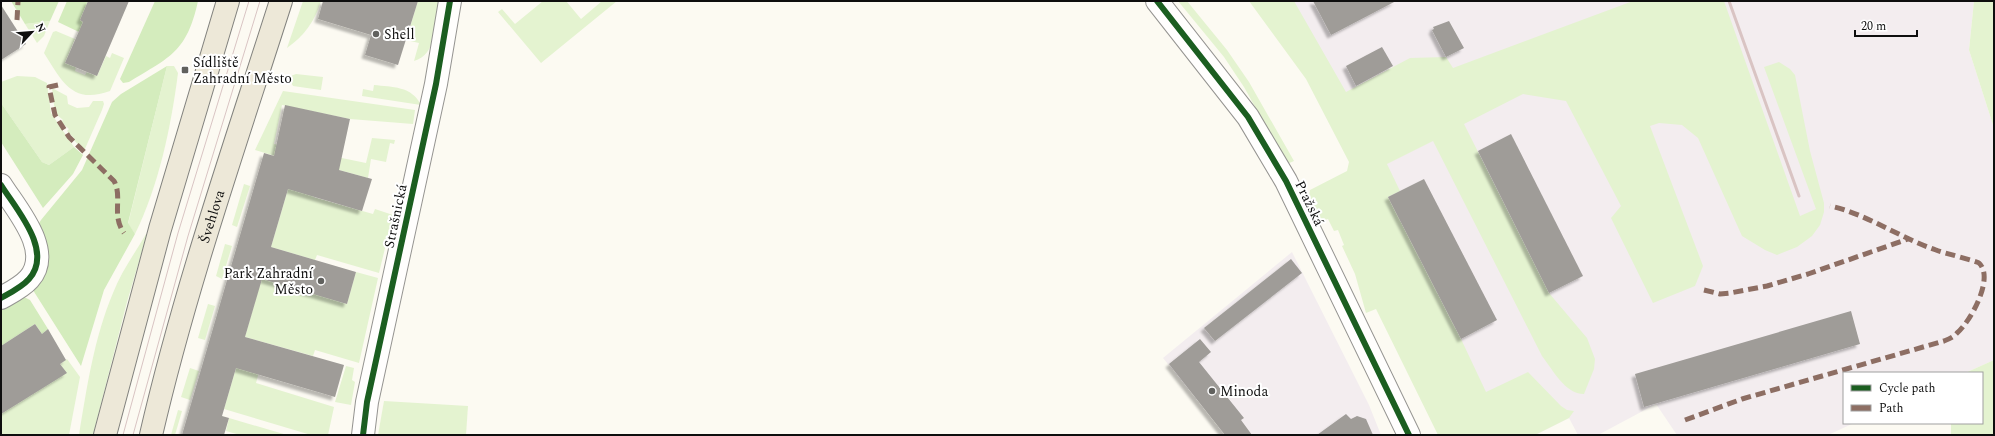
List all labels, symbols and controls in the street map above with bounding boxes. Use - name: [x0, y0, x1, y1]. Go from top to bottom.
- north arrow: [12, 12, 52, 52]
- scale bar: [1855, 12, 1917, 38]
- text: 20 m: [1861, 17, 1886, 36]
- text: N: [31, 20, 50, 36]
- place label: Shell: [384, 24, 415, 45]
- marker: Shell: [371, 29, 381, 39]
- place label: Sídliště Zahradní Město: [193, 52, 292, 89]
- marker: Sídliště Zahradní Město: [180, 65, 190, 75]
- street label: Pražská: [1289, 177, 1330, 230]
- street label: Strašnická: [378, 182, 413, 250]
- street label: Švehlova: [194, 187, 230, 246]
- place label: Park Zahradní Město: [224, 263, 314, 300]
- marker: Park Zahradní Město: [316, 276, 326, 286]
- legend: [1843, 372, 1983, 424]
- text: Cycle path: [1879, 379, 1936, 398]
- place label: Minoda: [1220, 381, 1268, 402]
- marker: Minoda: [1207, 386, 1217, 396]
- text: Path: [1879, 399, 1904, 418]

